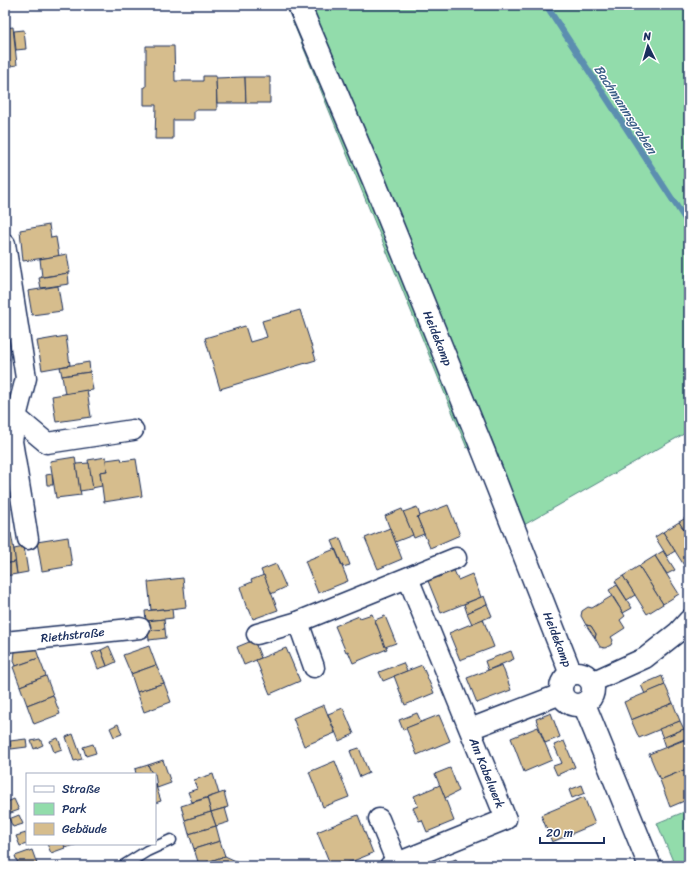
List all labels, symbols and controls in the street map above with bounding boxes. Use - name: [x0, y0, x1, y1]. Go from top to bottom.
- north arrow: [628, 26, 668, 66]
- text: N: [642, 27, 652, 46]
- water label: Bachmannsgraben: [588, 60, 664, 160]
- street label: Heidekamp: [417, 307, 459, 370]
- street label: Heidekamp: [537, 608, 578, 671]
- street label: Riethstraße: [40, 621, 106, 649]
- street label: Am Kabelwerk: [462, 733, 511, 812]
- legend: [26, 773, 156, 845]
- text: Straße: [62, 778, 100, 800]
- text: Park: [62, 798, 87, 820]
- text: Gebäude: [62, 818, 107, 840]
- scale bar: [540, 819, 604, 845]
- text: 20 m: [546, 822, 573, 844]

